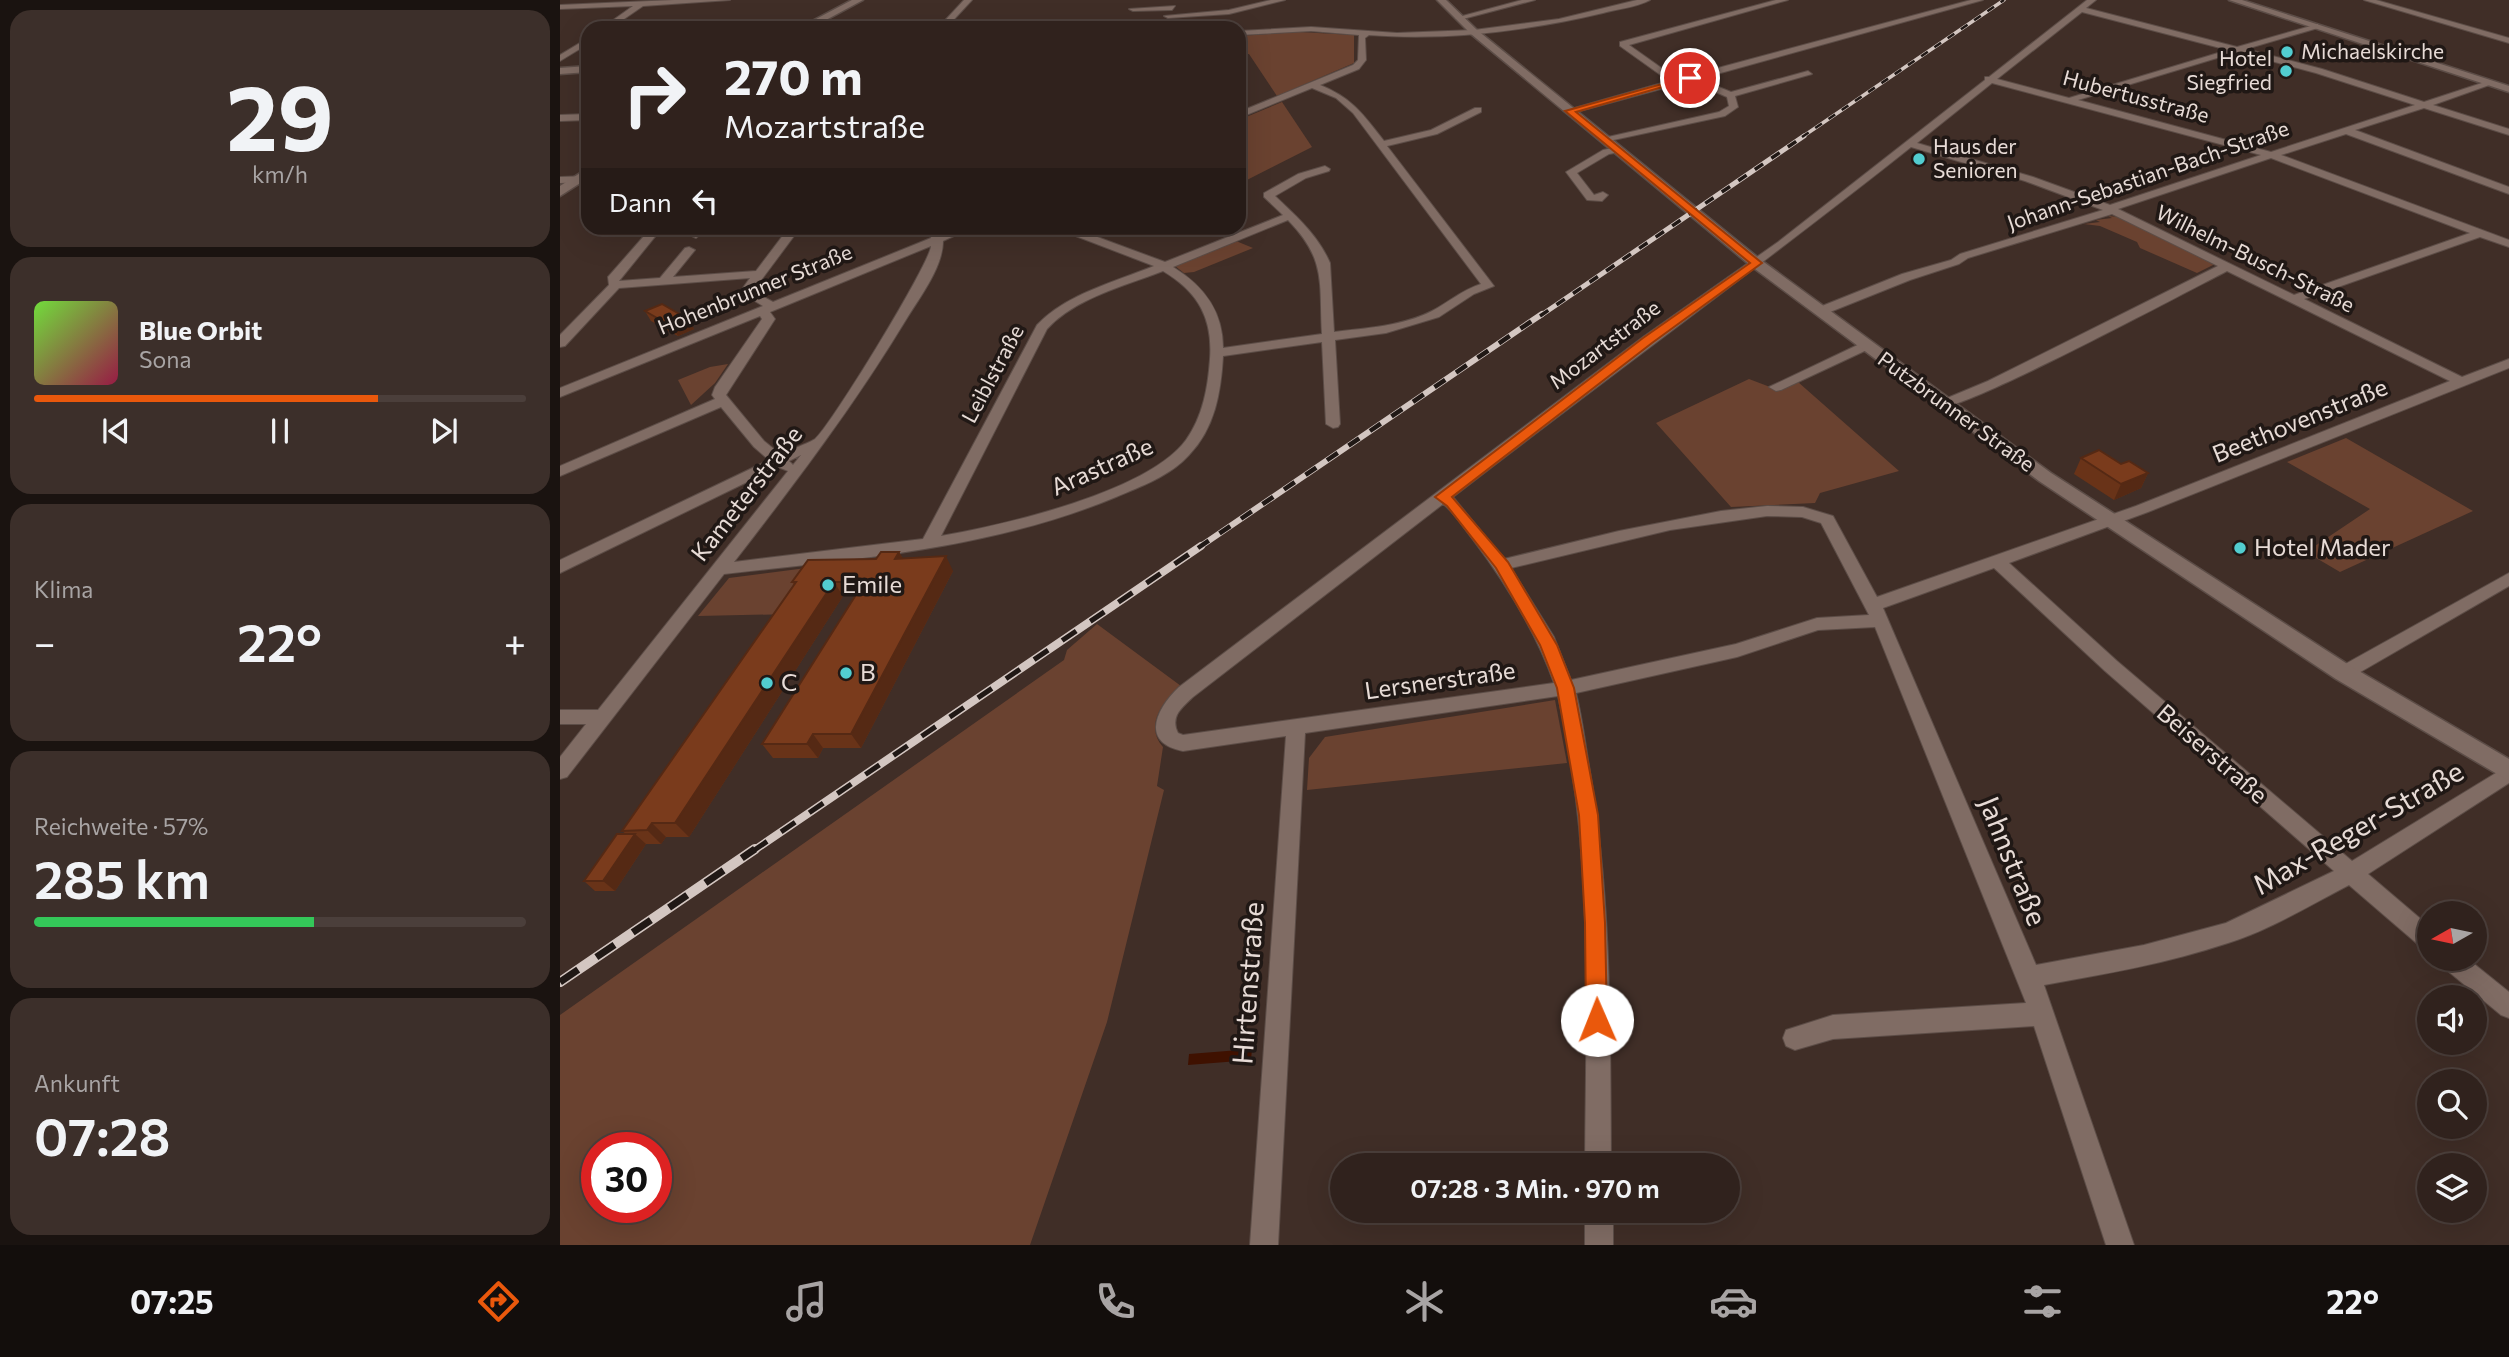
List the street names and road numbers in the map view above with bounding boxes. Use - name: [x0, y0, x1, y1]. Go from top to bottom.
- street label: Hubertusstraße: [2061, 64, 2212, 127]
- street label: Johann-Sebastian-Bach-Straße: [2003, 115, 2292, 235]
- street label: Wilhelm-Busch-Straße: [2152, 199, 2359, 317]
- street label: Hohenbrunner Straße: [654, 238, 855, 339]
- street label: Mozartstraße: [1544, 294, 1664, 394]
- street label: Leiblstraße: [955, 320, 1028, 427]
- street label: Putzbrunner Straße: [1874, 346, 2040, 476]
- street label: Beethovenstraße: [2208, 371, 2391, 468]
- street label: Kameterstraße: [684, 420, 808, 566]
- street label: Arastraße: [1046, 430, 1157, 501]
- street label: Lersnerstraße: [1363, 655, 1517, 704]
- street label: Beiserstraße: [2152, 697, 2274, 809]
- street label: Max-Reger-Straße: [2246, 753, 2469, 901]
- street label: Jahnstraße: [1973, 791, 2055, 930]
- street label: Hirtenstraße: [1224, 900, 1270, 1065]

